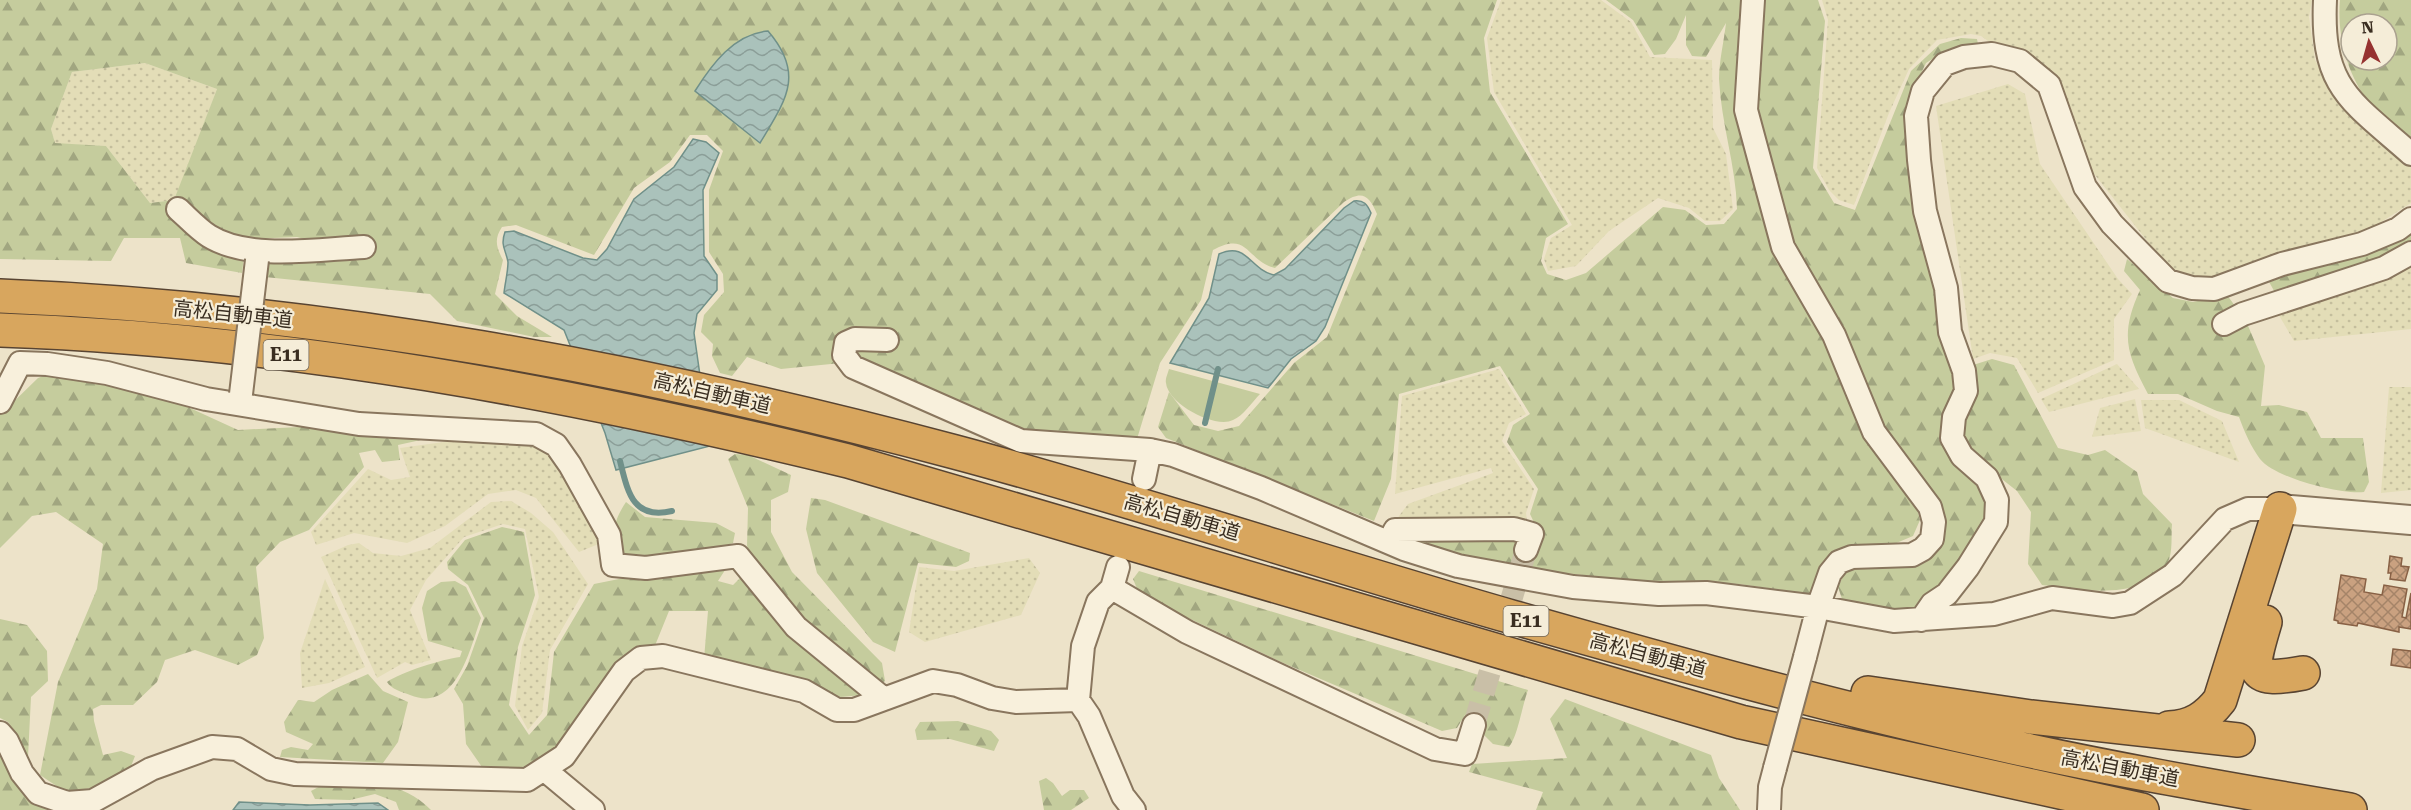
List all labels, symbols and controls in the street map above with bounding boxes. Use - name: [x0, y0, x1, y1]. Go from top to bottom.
- north arrow: [2339, 12, 2399, 72]
- text: N: [2361, 18, 2375, 38]
- street label: 高松自動車道: [172, 296, 294, 332]
- road number: E11: [264, 340, 308, 370]
- street label: 高松自動車道: [651, 368, 773, 418]
- street label: 高松自動車道: [1121, 489, 1243, 545]
- road number: E11: [1504, 606, 1549, 636]
- street label: 高松自動車道: [1587, 628, 1709, 682]
- street label: 高松自動車道: [2059, 745, 2181, 791]

